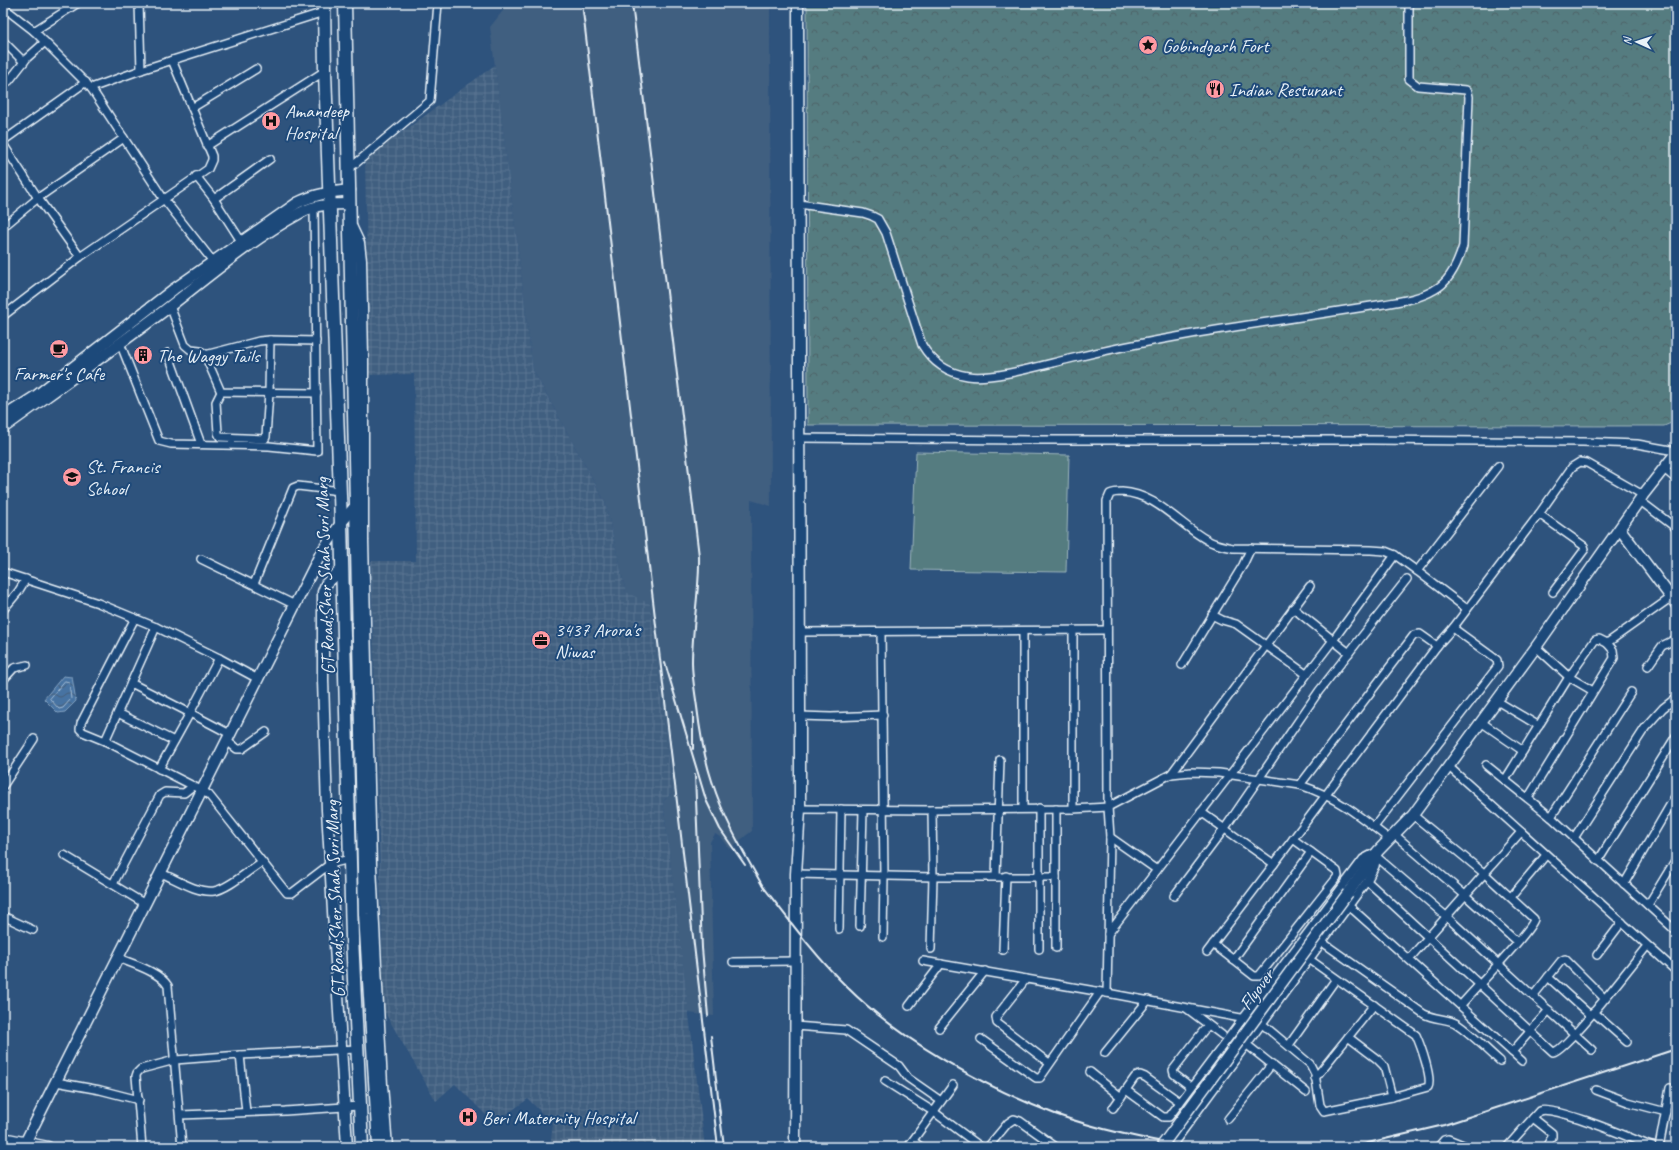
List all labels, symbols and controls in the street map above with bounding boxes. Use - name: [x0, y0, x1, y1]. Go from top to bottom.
- north arrow: [1617, 22, 1657, 62]
- place icon: Gobindgarh Fort: [1137, 34, 1159, 56]
- place label: Gobindgarh Fort: [1162, 34, 1270, 58]
- text: N: [1620, 36, 1634, 45]
- restaurant icon: Indian Resturant: [1204, 78, 1226, 100]
- place label: Indian Resturant: [1229, 78, 1344, 102]
- place label: Amandeep Hospital: [285, 99, 350, 145]
- hospital icon: Amandeep Hospital: [260, 110, 282, 132]
- cafe icon: Farmer's Cafe: [48, 338, 70, 360]
- building icon: The Waggy Tails: [132, 344, 154, 366]
- place label: The Waggy Tails: [157, 344, 261, 368]
- place label: Farmer's Cafe: [14, 362, 106, 386]
- place label: St. Francis School: [86, 455, 162, 501]
- school or university icon: St. Francis School: [61, 466, 83, 488]
- street label: GT Road;Sher Shah Suri Marg: [310, 476, 340, 675]
- place label: 3437 Arora's Niwas: [555, 618, 642, 664]
- office icon: 3437 Arora's Niwas: [530, 629, 552, 651]
- street label: GT Road;Sher Shah Suri Marg: [320, 799, 350, 998]
- street label: Flyover: [1234, 963, 1281, 1015]
- hospital icon: Beri Maternity Hospital: [457, 1106, 479, 1128]
- place label: Beri Maternity Hospital: [482, 1106, 639, 1130]

